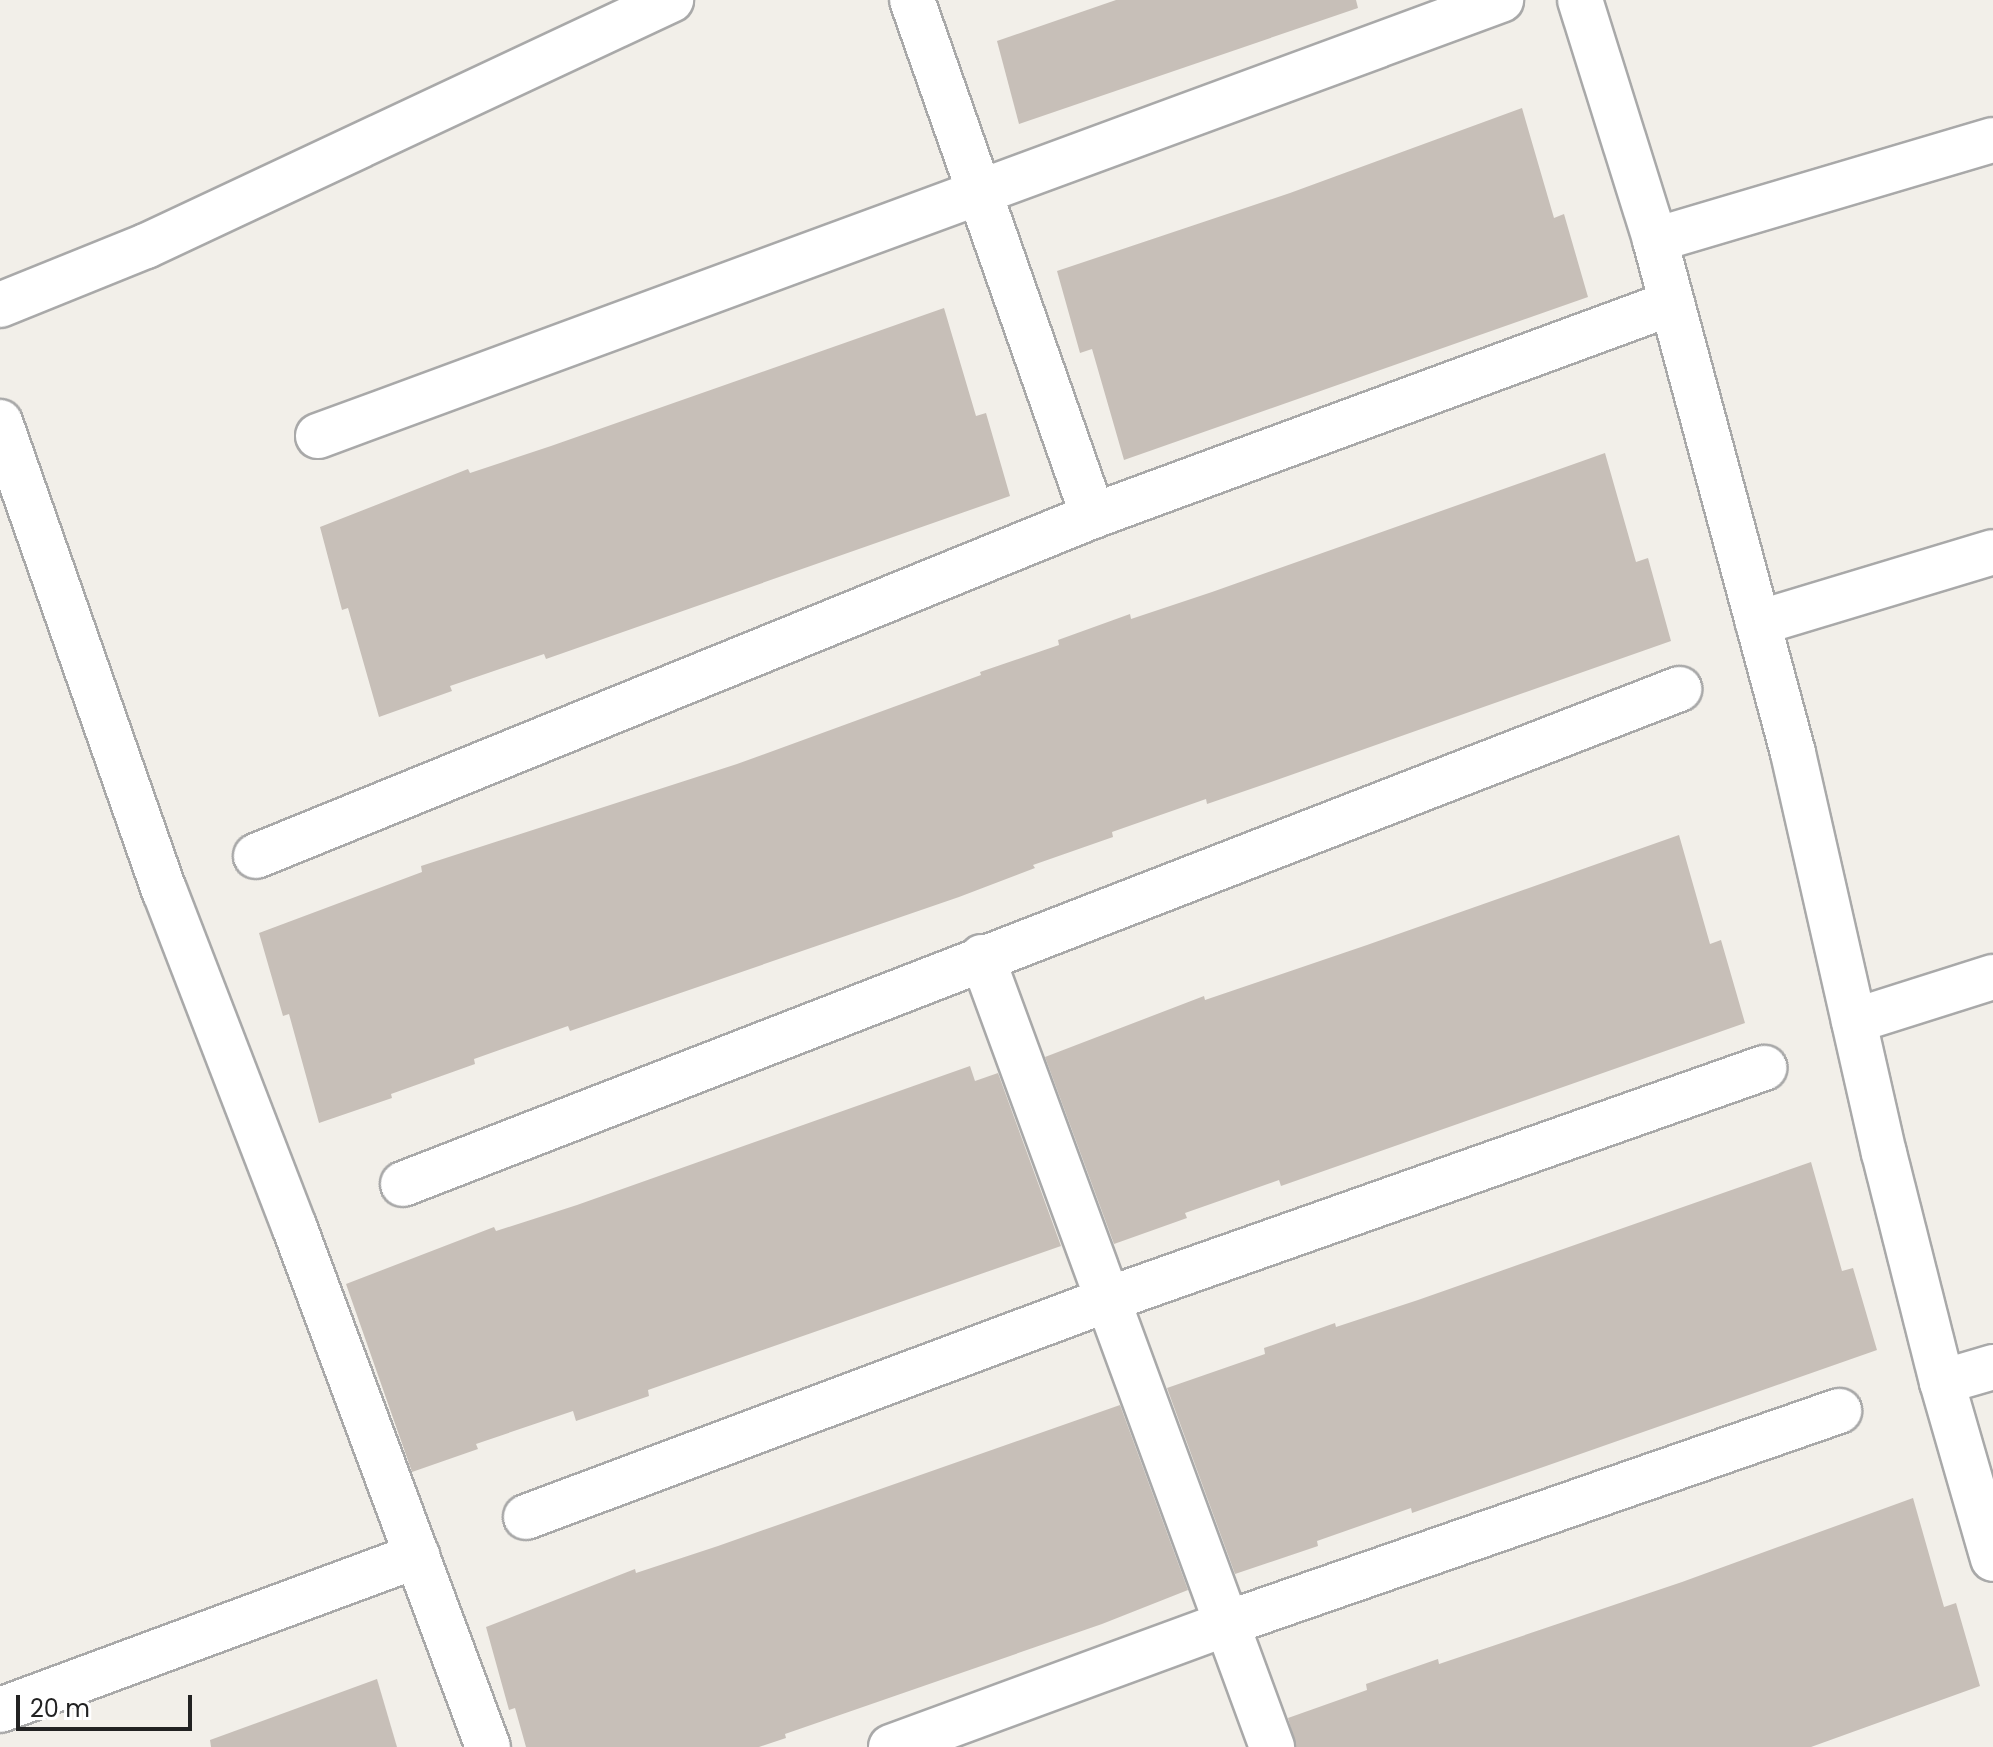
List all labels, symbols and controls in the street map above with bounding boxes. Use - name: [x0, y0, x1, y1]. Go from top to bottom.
- scale bar: [20, 1679, 196, 1729]
- text: 20 m: [30, 1692, 90, 1725]

